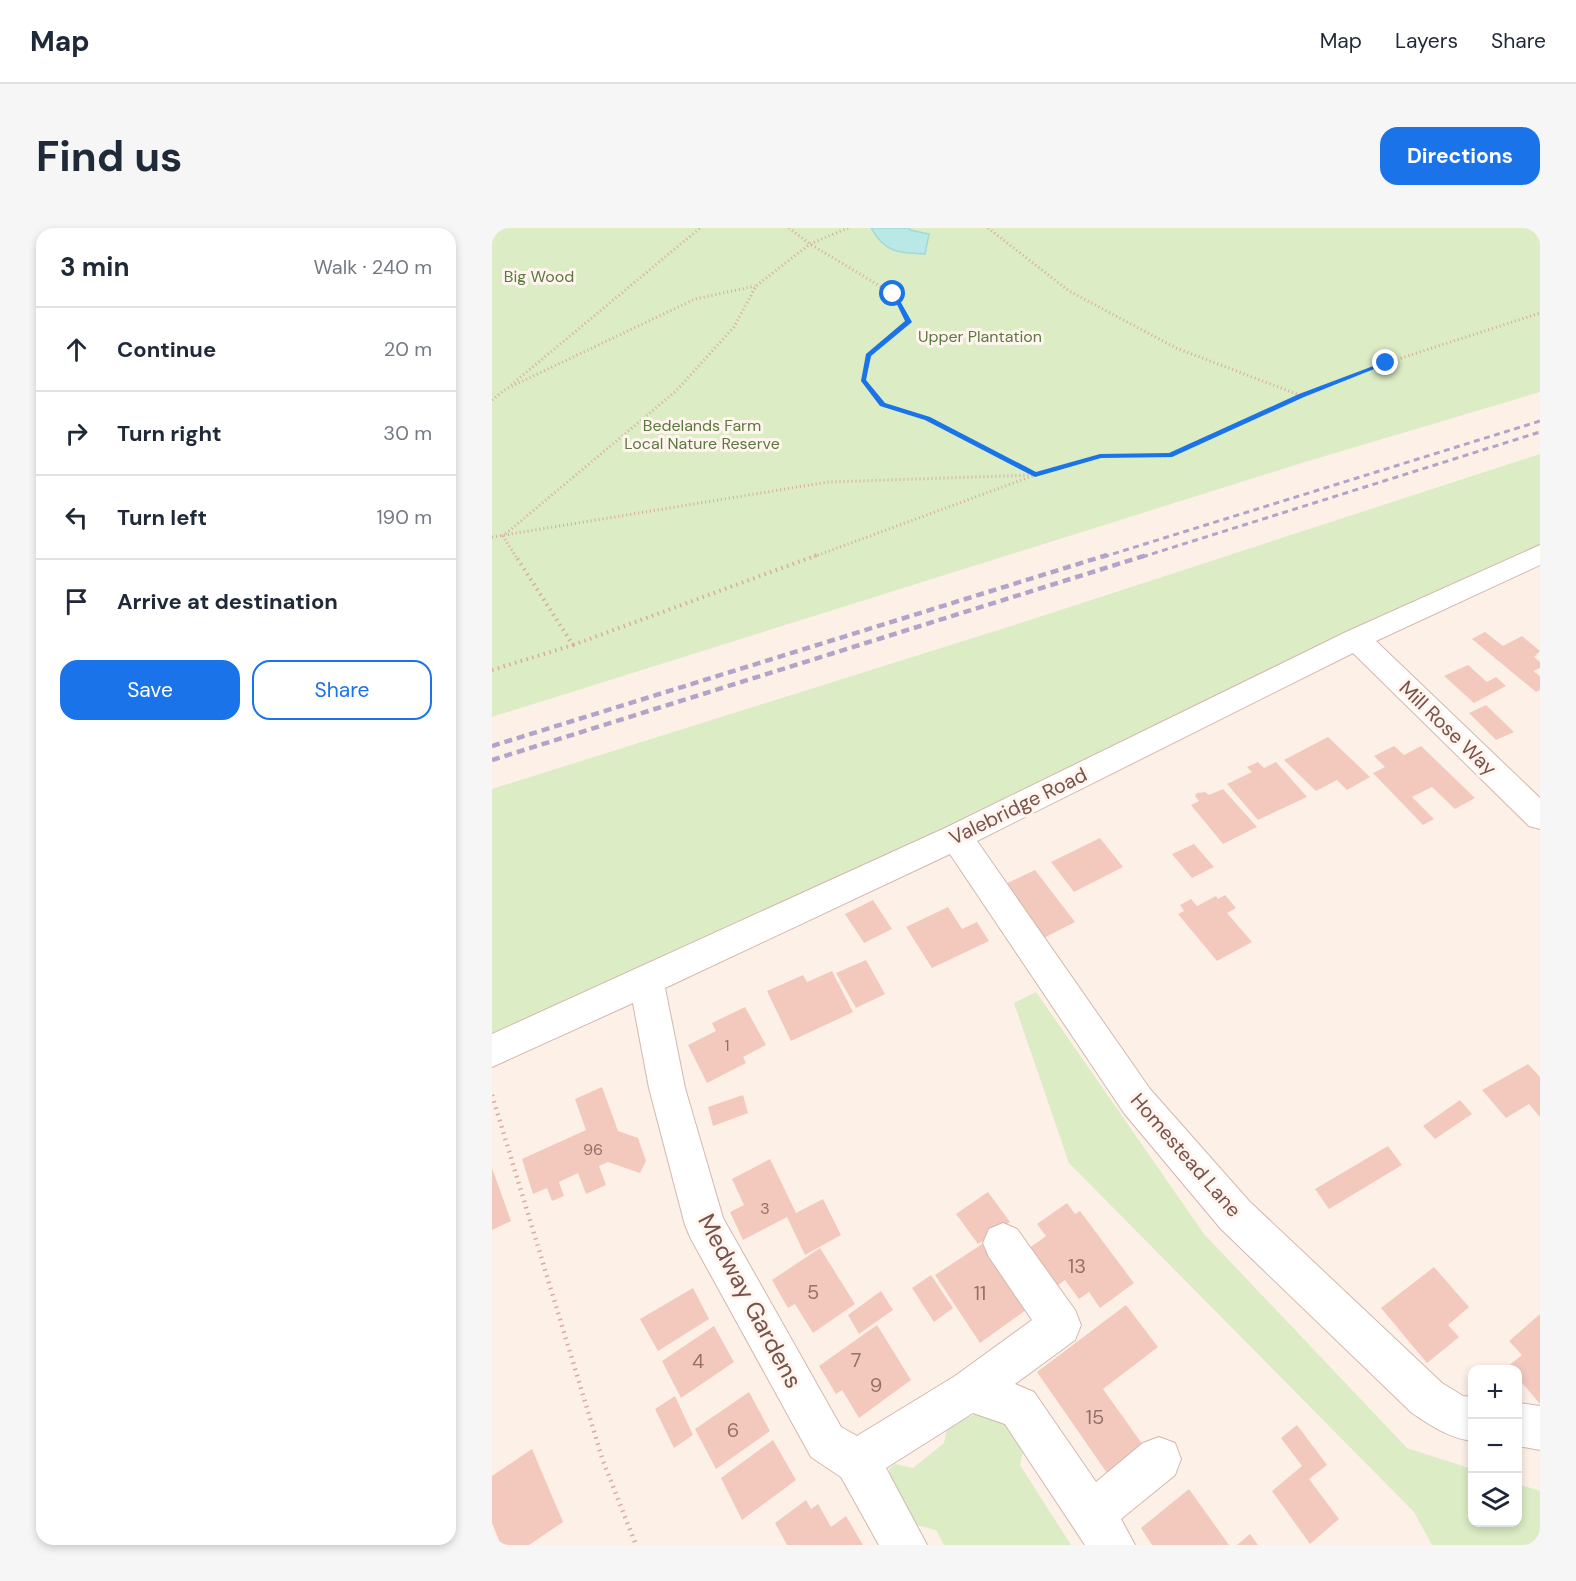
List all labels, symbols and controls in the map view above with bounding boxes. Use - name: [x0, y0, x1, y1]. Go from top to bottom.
- text: Map: [30, 23, 90, 60]
- text: Map: [1320, 27, 1362, 55]
- text: Layers: [1395, 27, 1458, 55]
- text: Share: [1491, 27, 1546, 55]
- button: Directions: [1380, 127, 1540, 185]
- text: Find us: [36, 129, 182, 184]
- text: 3 min: [60, 250, 129, 284]
- text: Walk · 240 m: [313, 254, 432, 280]
- park label: Big Wood: [504, 266, 574, 287]
- route start: [879, 280, 905, 306]
- park label: Upper Plantation: [918, 326, 1042, 347]
- icon: ahead: [60, 333, 93, 366]
- text: Continue: [117, 335, 216, 364]
- text: 20 m: [384, 336, 432, 362]
- route end: [1372, 349, 1398, 375]
- park label: Bedelands Farm Local Nature Reserve: [624, 415, 780, 454]
- icon: right: [60, 417, 93, 450]
- text: Turn right: [117, 419, 222, 448]
- text: 30 m: [383, 420, 432, 446]
- icon: left: [60, 501, 93, 534]
- text: Turn left: [117, 503, 207, 532]
- text: 190 m: [376, 504, 432, 530]
- icon: arrive: [60, 585, 93, 618]
- text: Arrive at destination: [117, 587, 338, 616]
- button: Save: [60, 660, 240, 720]
- button: Share: [252, 660, 432, 720]
- street label: Mill Rose Way: [1394, 675, 1502, 781]
- street label: Valebridge Road: [945, 761, 1091, 851]
- house number: 1: [725, 1035, 730, 1056]
- street label: Homestead Lane: [1125, 1088, 1247, 1222]
- house number: 96: [583, 1139, 603, 1160]
- house number: 3: [760, 1198, 770, 1219]
- street label: Medway Gardens: [691, 1208, 810, 1393]
- house number: 13: [1068, 1253, 1086, 1279]
- house number: 5: [807, 1279, 819, 1305]
- house number: 11: [974, 1280, 986, 1306]
- house number: 7: [851, 1347, 861, 1373]
- house number: 4: [692, 1348, 704, 1374]
- map controls: [1468, 1365, 1522, 1527]
- button: +: [1468, 1365, 1522, 1419]
- house number: 9: [870, 1372, 882, 1398]
- house number: 15: [1086, 1404, 1104, 1430]
- house number: 6: [727, 1417, 739, 1443]
- button: −: [1468, 1419, 1522, 1473]
- button: layers: [1468, 1473, 1522, 1527]

